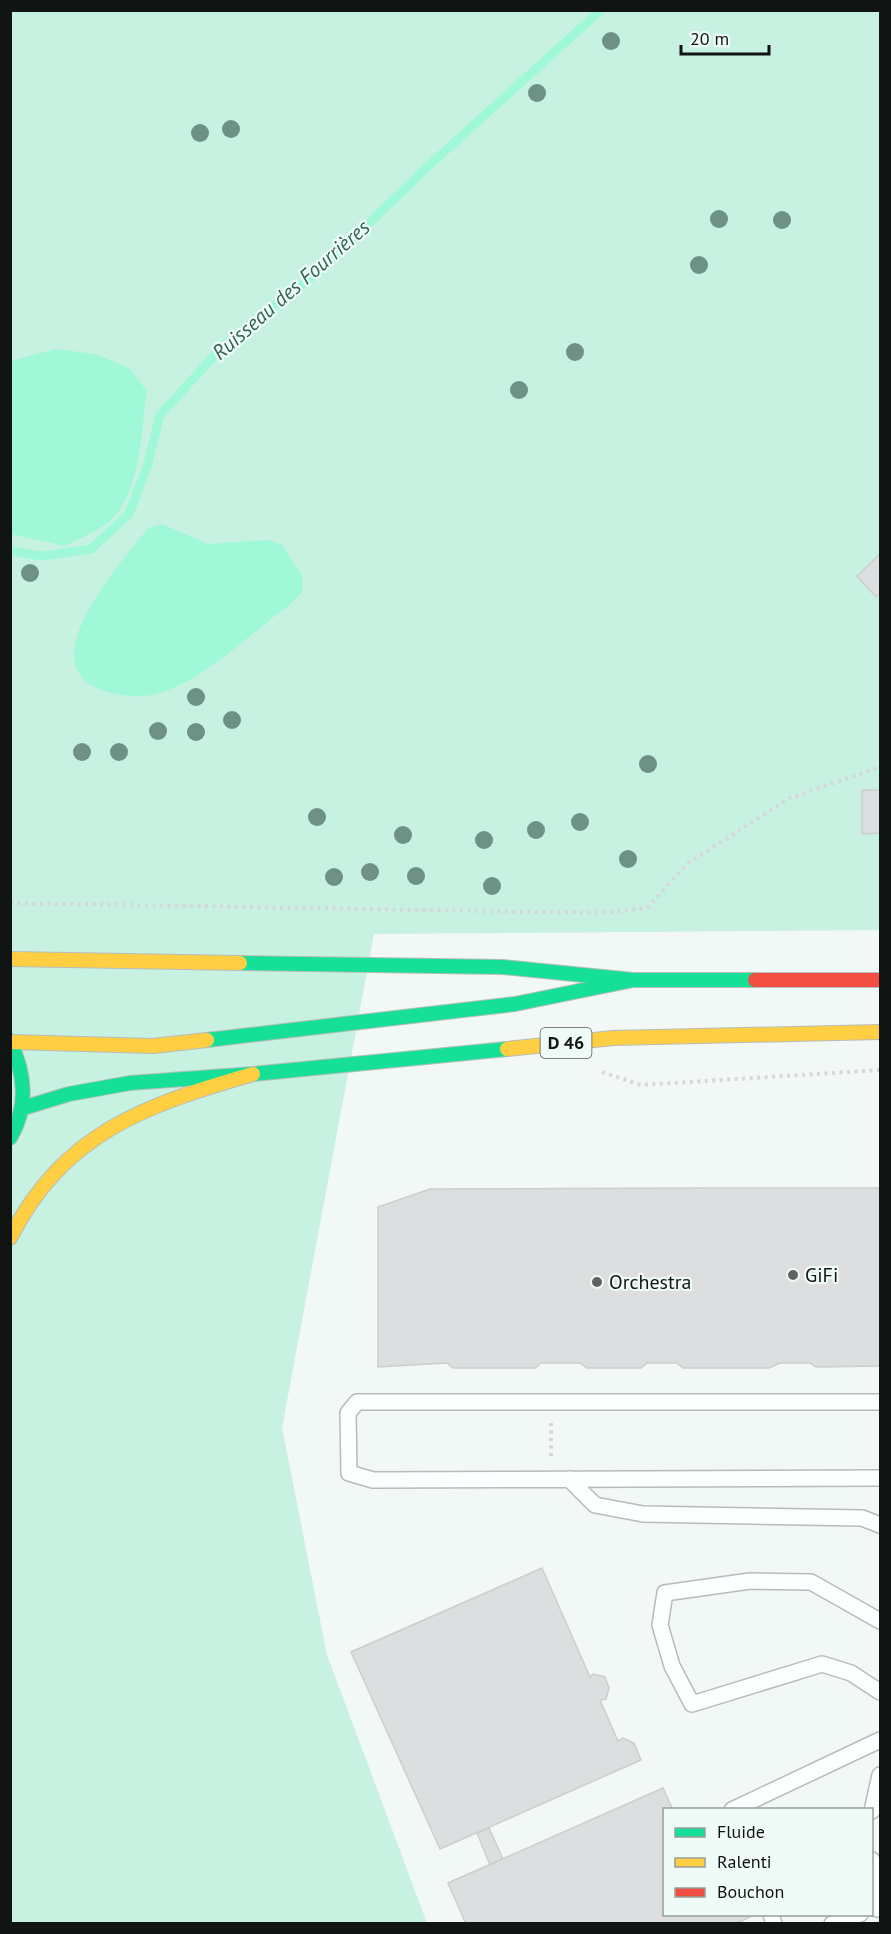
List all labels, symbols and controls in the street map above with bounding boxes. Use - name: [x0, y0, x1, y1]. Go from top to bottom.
- scale bar: [681, 18, 770, 56]
- text: 20 m: [690, 27, 729, 50]
- water label: Ruisseau des Fourrières: [206, 213, 376, 366]
- road number: D 46: [540, 1028, 592, 1058]
- place label: GiFi: [805, 1262, 838, 1288]
- marker: GiFi: [786, 1268, 800, 1282]
- place label: Orchestra: [609, 1269, 692, 1295]
- marker: Orchestra: [590, 1275, 604, 1289]
- legend: [663, 1808, 873, 1916]
- text: Fluide: [717, 1820, 765, 1843]
- text: Ralenti: [717, 1850, 772, 1873]
- text: Bouchon: [717, 1880, 784, 1903]

